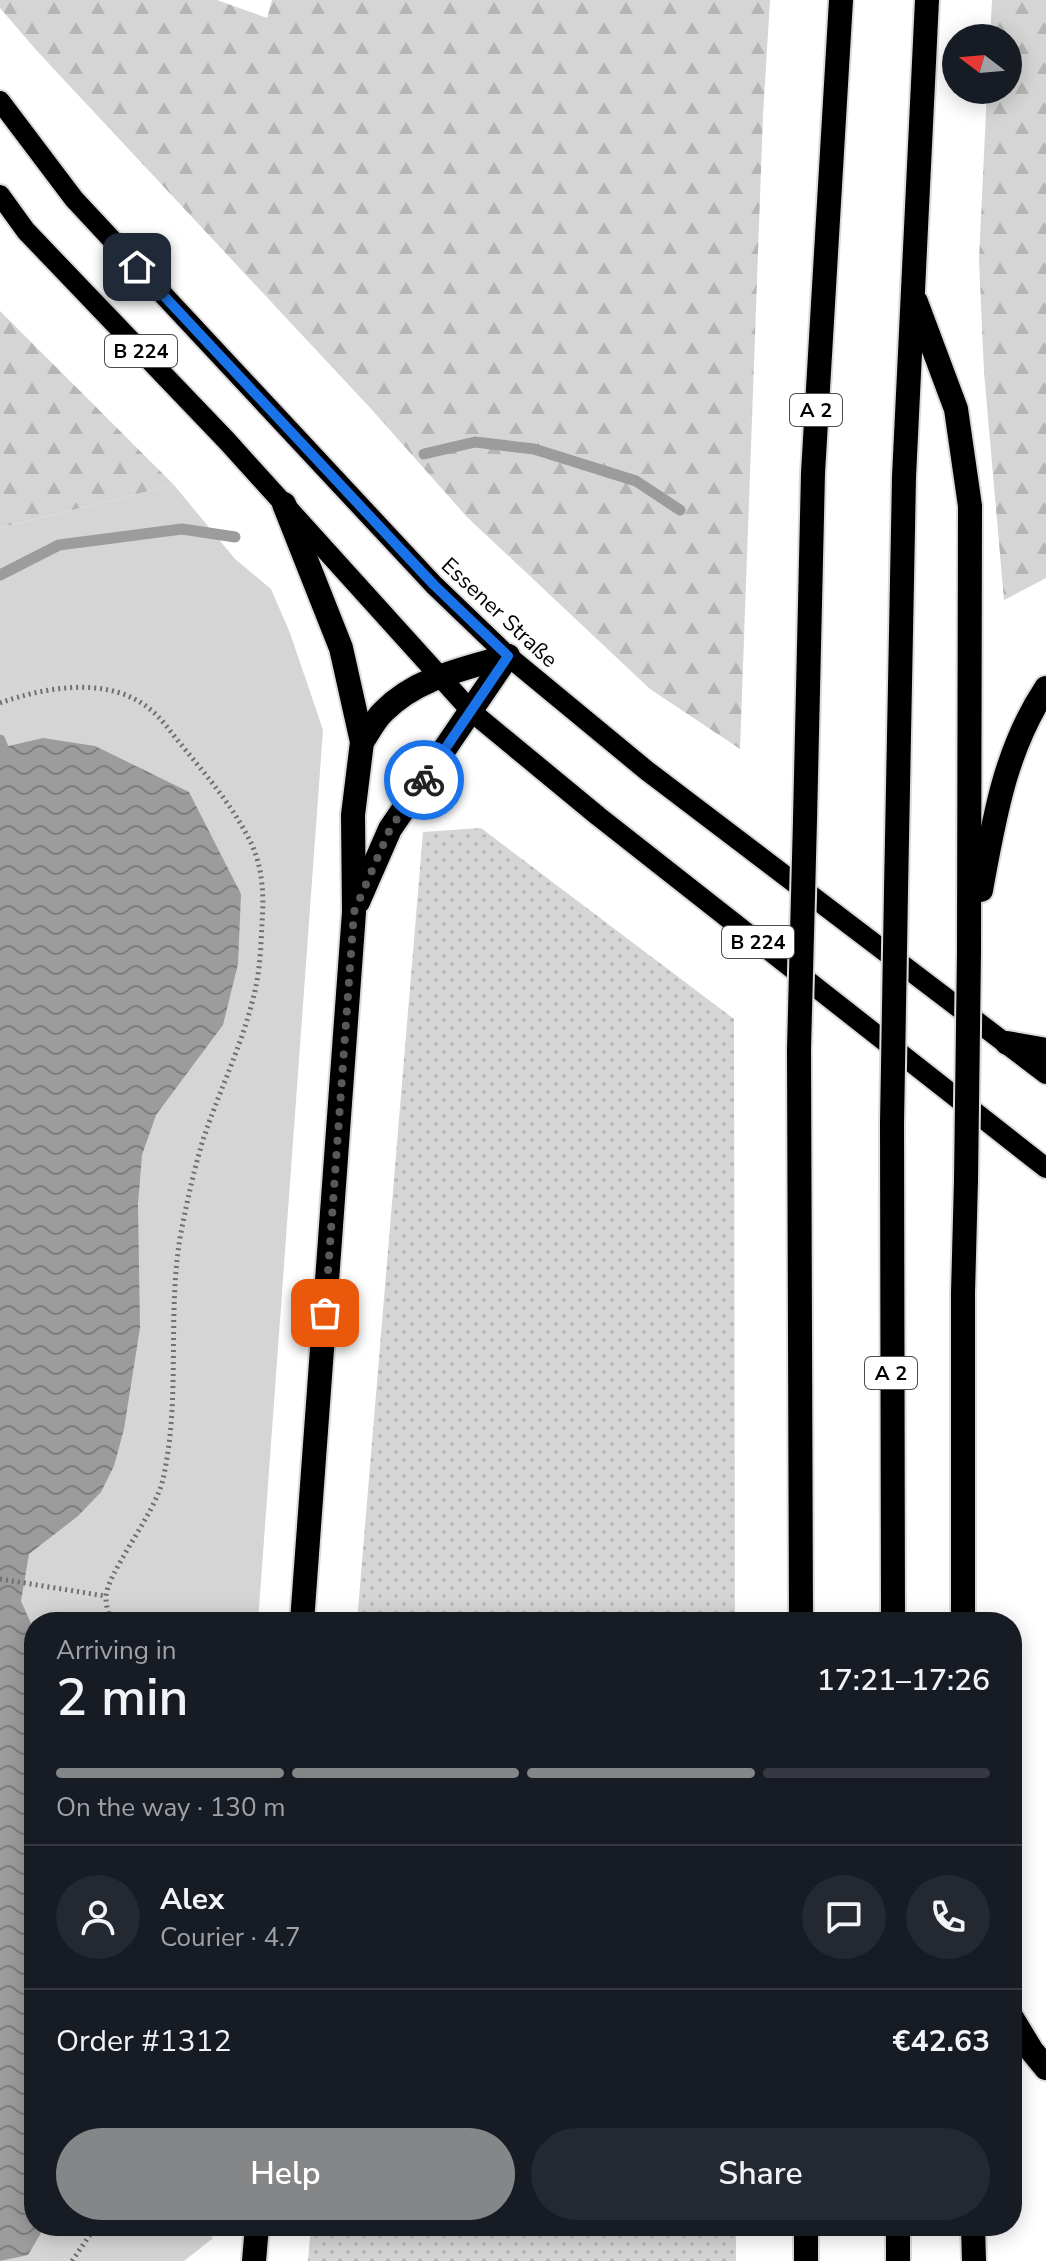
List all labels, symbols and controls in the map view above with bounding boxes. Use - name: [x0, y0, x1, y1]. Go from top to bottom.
- north arrow: [942, 24, 1022, 104]
- map controls: [942, 24, 1022, 104]
- pin: [103, 233, 171, 301]
- icon: home: [115, 245, 159, 289]
- road number: B 224: [105, 335, 177, 367]
- road number: A 2: [790, 394, 842, 426]
- street label: Essener Straße: [435, 551, 564, 675]
- courier: [384, 740, 464, 820]
- icon: bike: [402, 758, 446, 802]
- road number: B 224: [722, 926, 794, 958]
- pin: [291, 1279, 359, 1347]
- icon: bag: [303, 1291, 347, 1335]
- road number: A 2: [865, 1357, 917, 1389]
- text: Arriving in: [56, 1633, 177, 1668]
- text: 17:21–17:26: [817, 1660, 990, 1701]
- text: 2 min: [56, 1662, 189, 1733]
- text: On the way · 130 m: [56, 1790, 285, 1825]
- button: person: [56, 1875, 140, 1959]
- button: chat: [802, 1875, 886, 1959]
- button: phone: [906, 1875, 990, 1959]
- text: Alex: [160, 1879, 224, 1920]
- text: Courier · 4.7: [160, 1920, 301, 1955]
- text: Order #1312: [56, 2021, 231, 2062]
- text: €42.63: [893, 2021, 990, 2062]
- button: Help: [56, 2128, 515, 2220]
- button: Share: [531, 2128, 990, 2220]

